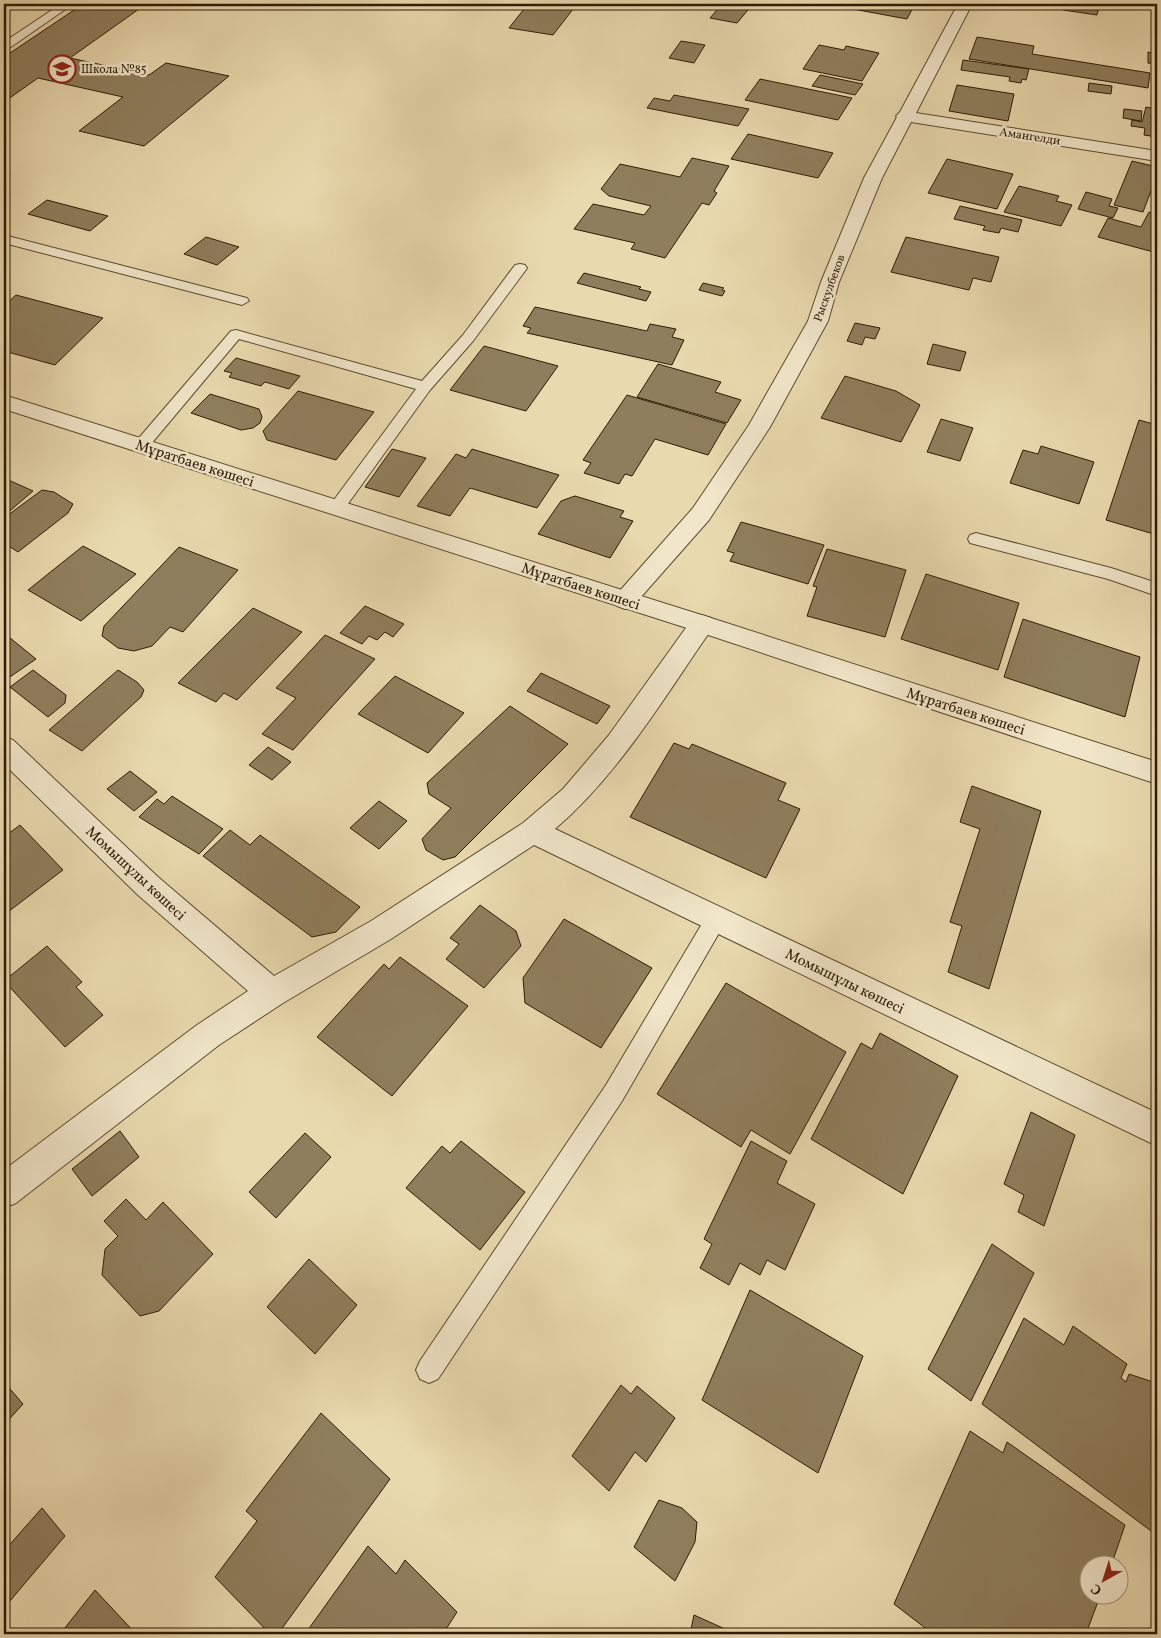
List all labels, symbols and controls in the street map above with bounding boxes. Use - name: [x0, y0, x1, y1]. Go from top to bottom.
- school or university icon: Школа №85: [47, 54, 77, 84]
- place label: Школа №85: [81, 62, 147, 78]
- street label: Амангелди: [998, 124, 1061, 150]
- street label: Рыскулбеков: [810, 252, 850, 324]
- street label: Мұратбаев көшесі: [132, 435, 257, 494]
- street label: Мұратбаев көшесі: [518, 558, 643, 617]
- street label: Мұратбаев көшесі: [903, 683, 1028, 742]
- street label: Момышұлы көшесі: [80, 822, 190, 926]
- street label: Момышұлы көшесі: [781, 944, 908, 1020]
- north arrow: [1078, 1556, 1128, 1606]
- text: С: [1087, 1579, 1106, 1599]

